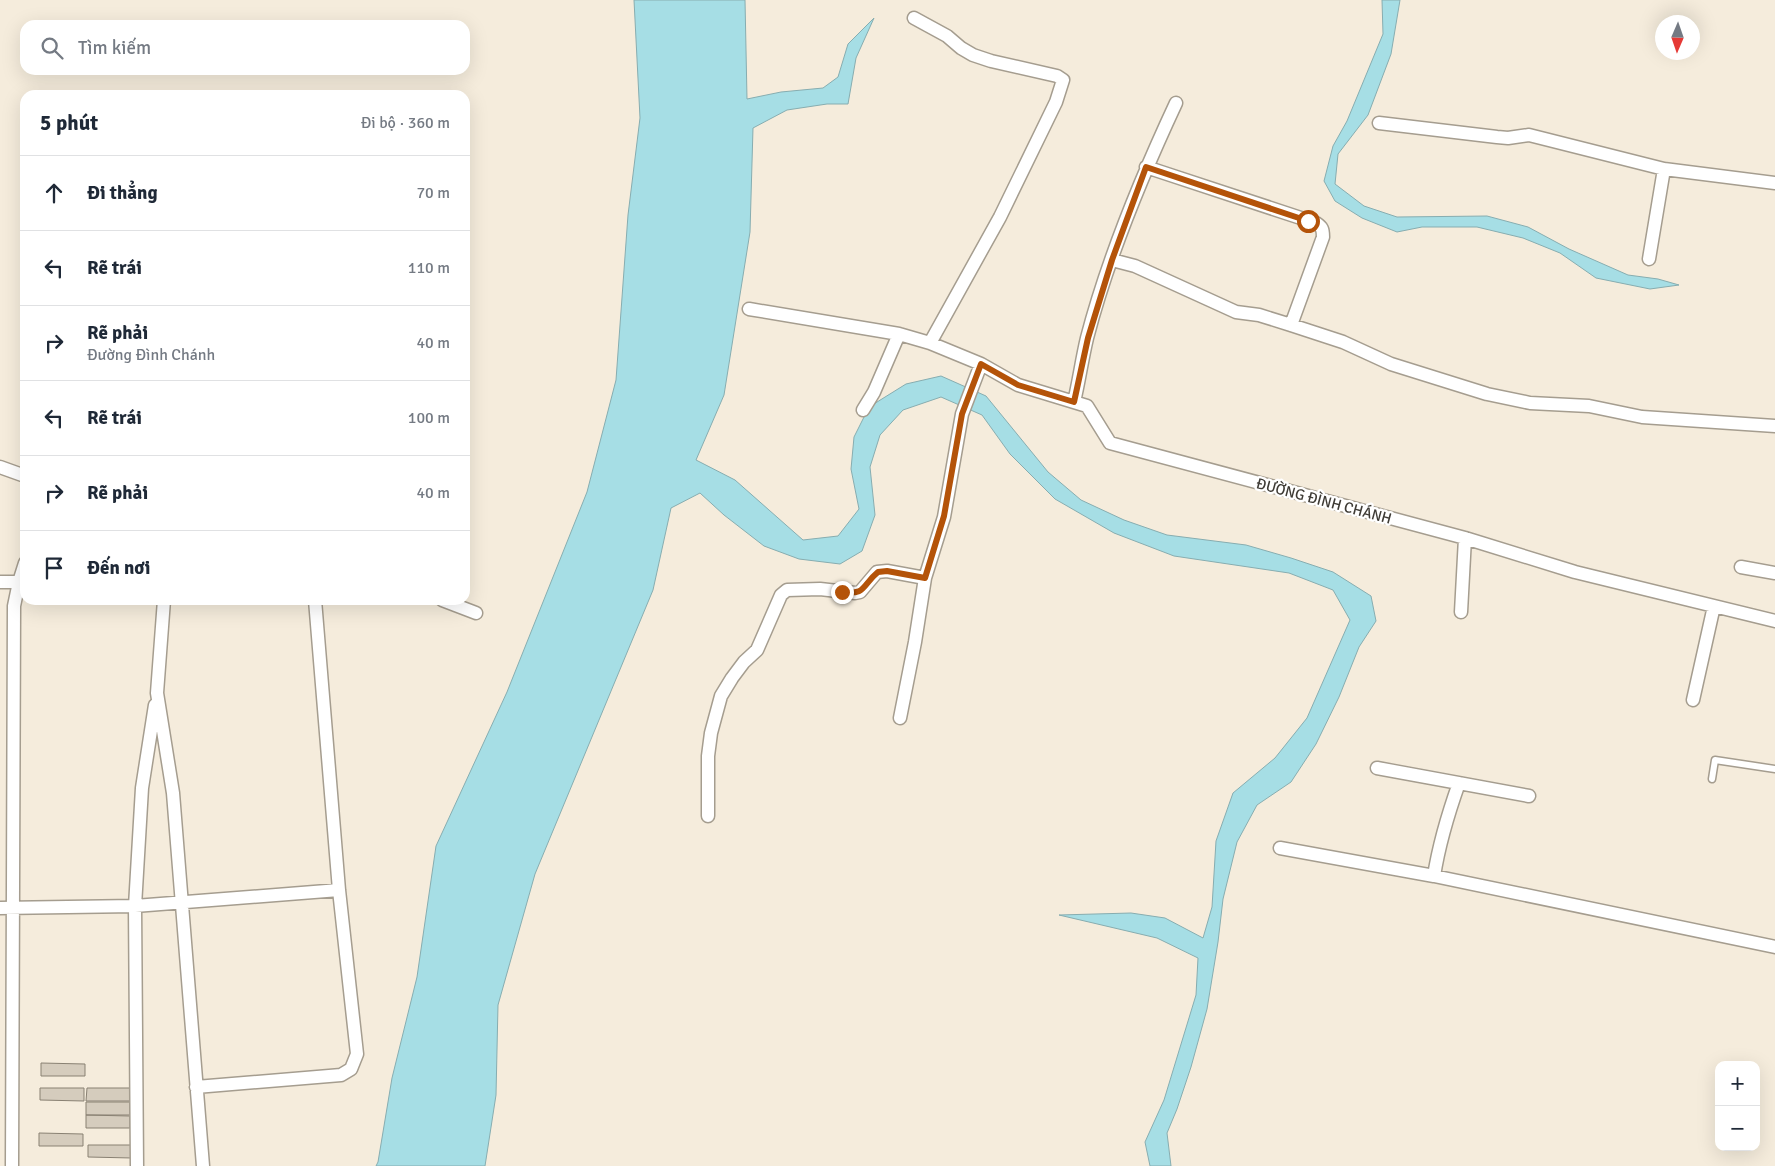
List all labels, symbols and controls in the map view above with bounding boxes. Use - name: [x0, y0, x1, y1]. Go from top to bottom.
- north arrow: [1655, 15, 1700, 60]
- search box: [20, 20, 470, 75]
- icon: search: [38, 34, 66, 62]
- text: Tìm kiếm: [78, 36, 151, 60]
- text: 5 phút: [40, 110, 98, 136]
- text: Đi bộ · 360 m: [361, 113, 450, 133]
- icon: ahead: [40, 179, 68, 207]
- text: Đi thẳng: [87, 181, 158, 205]
- text: 70 m: [416, 183, 450, 203]
- route start: [1297, 210, 1320, 233]
- icon: left: [40, 254, 68, 282]
- text: Rẽ trái: [87, 256, 142, 280]
- text: 110 m: [408, 258, 450, 278]
- text: Rẽ phải: [87, 321, 148, 345]
- icon: right: [40, 329, 68, 357]
- text: 40 m: [416, 333, 450, 353]
- text: Đường Đình Chánh: [87, 345, 215, 365]
- icon: left: [40, 404, 68, 432]
- text: Rẽ trái: [87, 406, 142, 430]
- text: 100 m: [408, 408, 450, 428]
- street label: ĐƯỜNG ĐÌNH CHÁNH: [1254, 473, 1394, 528]
- icon: right: [40, 479, 68, 507]
- text: Rẽ phải: [87, 481, 148, 505]
- text: 40 m: [416, 483, 450, 503]
- icon: arrive: [40, 554, 68, 582]
- text: Đến nơi: [87, 556, 150, 580]
- route end: [831, 581, 854, 604]
- map controls: [1715, 1061, 1760, 1151]
- button: +: [1715, 1061, 1760, 1106]
- button: −: [1715, 1106, 1760, 1151]

